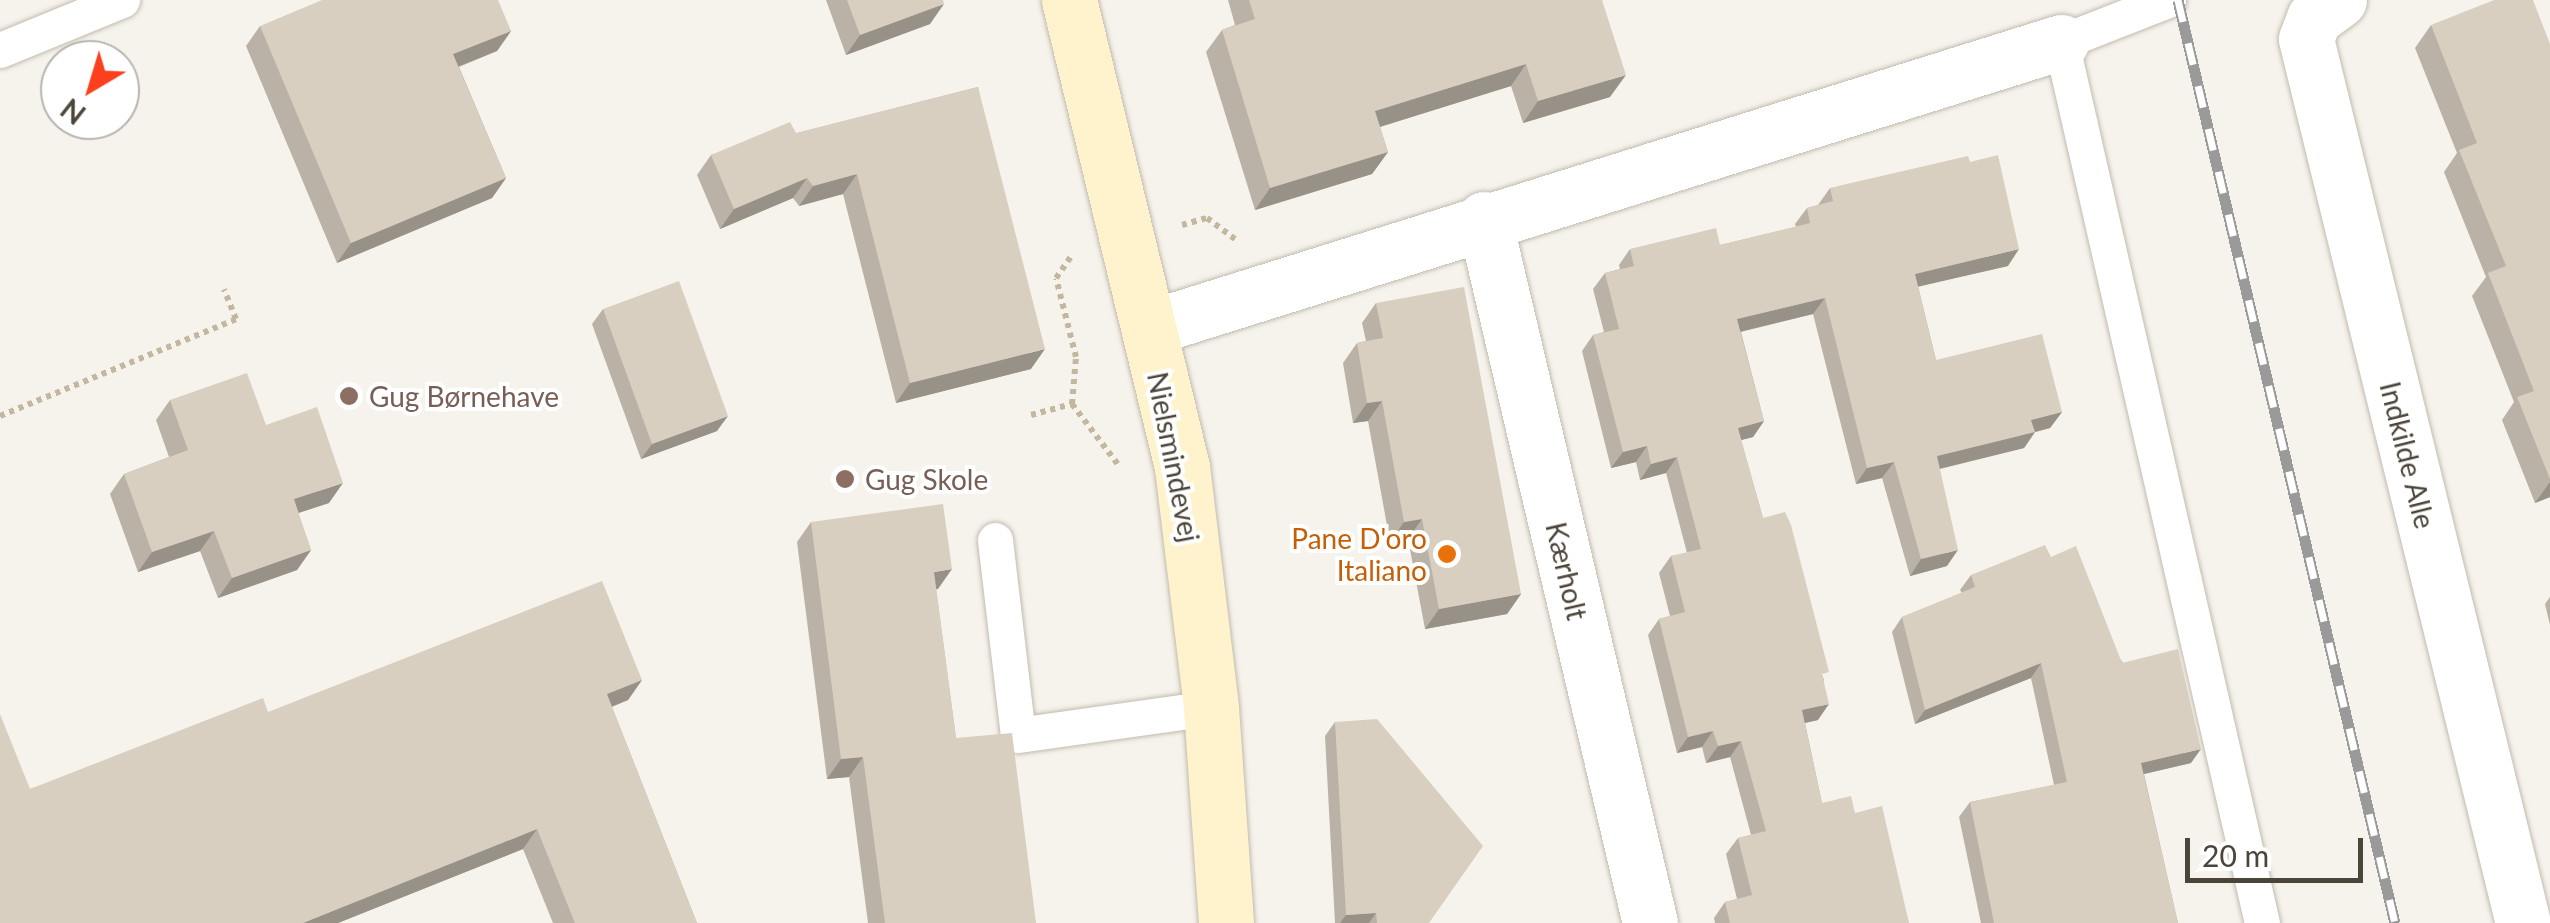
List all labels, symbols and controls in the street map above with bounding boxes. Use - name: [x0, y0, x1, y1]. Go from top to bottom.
- north arrow: [40, 40, 140, 140]
- text: N: [54, 92, 92, 132]
- street label: Nielsmindevej: [1141, 369, 1207, 545]
- street label: Indkilde Alle: [2373, 378, 2443, 532]
- place label: Gug Børnehave: [369, 379, 559, 413]
- marker: Gug Børnehave: [338, 385, 360, 407]
- place label: Gug Skole: [865, 462, 988, 496]
- marker: Gug Skole: [834, 468, 856, 490]
- street label: Kærholt: [1539, 519, 1595, 623]
- place label: Pane D'oro Italiano: [1291, 521, 1427, 587]
- marker: Pane D'oro Italiano: [1436, 543, 1458, 565]
- scale bar: [2190, 818, 2368, 880]
- text: 20 m: [2202, 837, 2269, 873]

